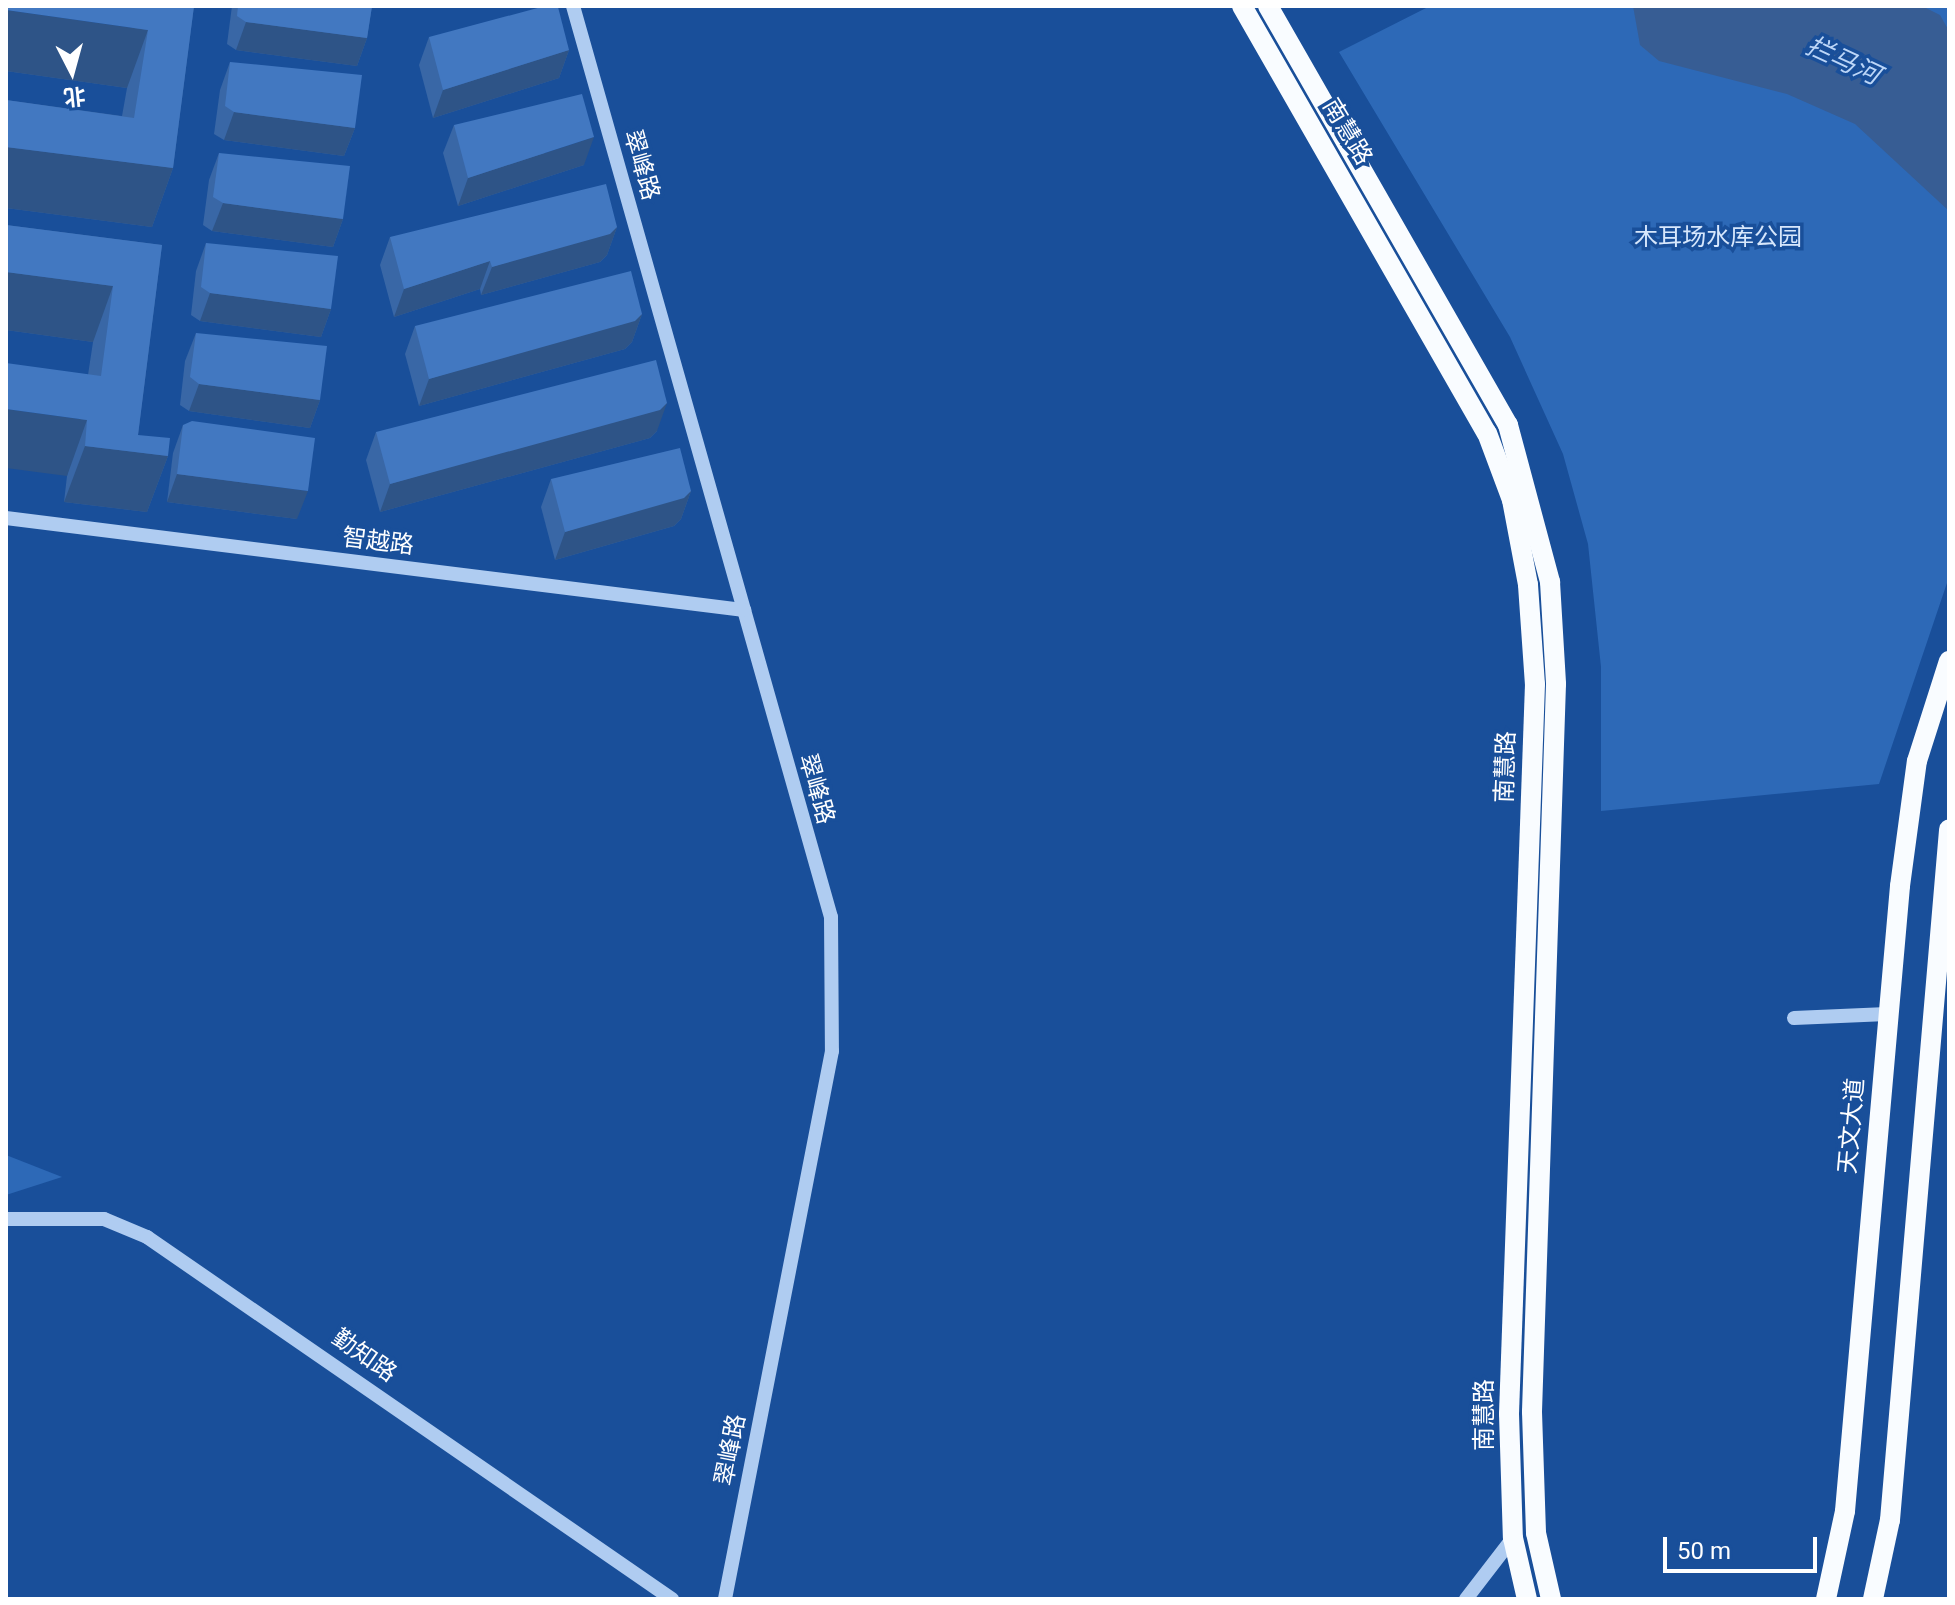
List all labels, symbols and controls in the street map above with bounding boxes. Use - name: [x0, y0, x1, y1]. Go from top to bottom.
- water label: 拦马河: [1801, 30, 1885, 92]
- north arrow: [32, 32, 112, 112]
- text: 北: [62, 83, 87, 110]
- street label: 南慧路: [1316, 94, 1378, 170]
- street label: 翠峰路: [617, 126, 665, 204]
- park label: 木耳场水库公园: [1634, 224, 1802, 252]
- street label: 智越路: [341, 523, 415, 561]
- street label: 南慧路: [1490, 731, 1522, 803]
- street label: 翠峰路: [792, 750, 840, 828]
- street label: 天文大道: [1833, 1077, 1871, 1175]
- street label: 勤知路: [326, 1324, 402, 1388]
- street label: 南慧路: [1471, 1379, 1499, 1451]
- street label: 翠峰路: [710, 1412, 752, 1488]
- scale bar: [1667, 1521, 1821, 1571]
- text: 50 m: [1677, 1537, 1731, 1565]

